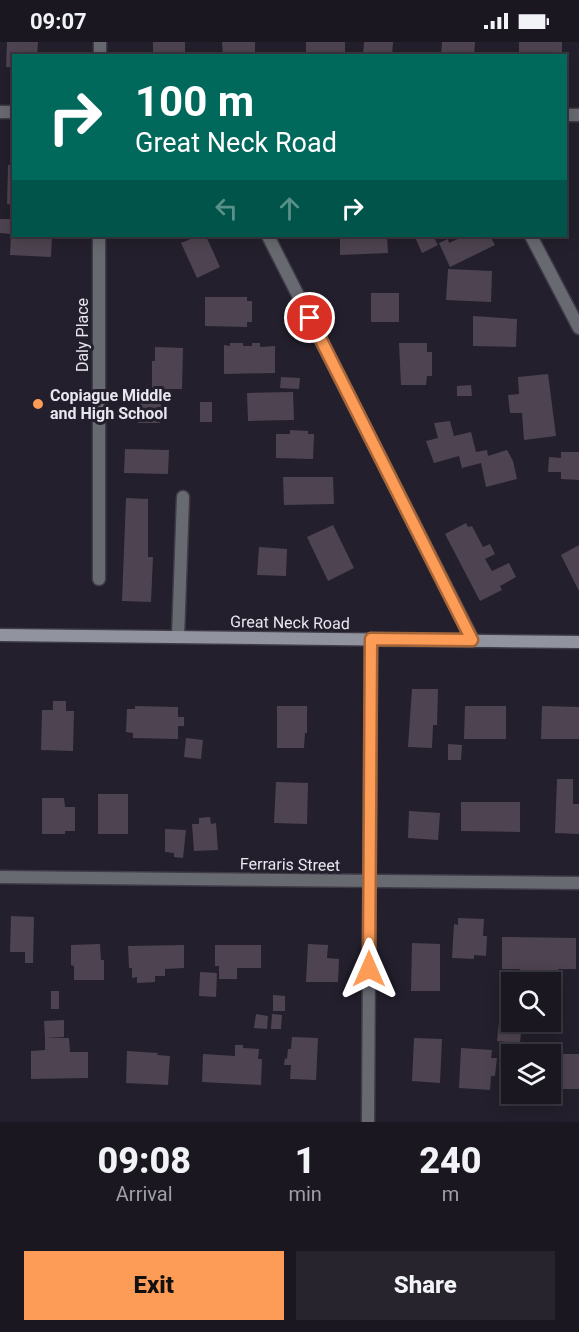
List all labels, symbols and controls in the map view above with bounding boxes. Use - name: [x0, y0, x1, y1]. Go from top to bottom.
- text: 09:07: [30, 9, 87, 34]
- text: 100 m: [135, 77, 254, 126]
- icon: right: [36, 78, 114, 156]
- text: Great Neck Road: [135, 127, 337, 159]
- icon: left: [210, 192, 243, 225]
- icon: ahead: [273, 192, 306, 225]
- icon: right: [336, 192, 369, 225]
- pin: [284, 292, 335, 343]
- street label: Daly Place: [73, 298, 92, 372]
- icon: arrive: [293, 301, 326, 334]
- place label: Copiague Middle and High School: [50, 386, 172, 423]
- marker: Copiague Middle and High School: [31, 397, 45, 411]
- street label: Great Neck Road: [230, 612, 350, 633]
- street label: Ferraris Street: [240, 854, 340, 875]
- position arrow: [337, 937, 401, 1001]
- map controls: [501, 972, 561, 1104]
- button: search: [501, 972, 561, 1032]
- button: layers: [501, 1044, 561, 1104]
- text: 09:08: [97, 1140, 191, 1182]
- text: 1: [295, 1140, 316, 1182]
- text: 240: [419, 1140, 482, 1182]
- text: Arrival: [116, 1182, 173, 1206]
- text: min: [288, 1182, 322, 1206]
- text: m: [442, 1182, 459, 1206]
- button: Exit: [24, 1251, 284, 1320]
- button: Share: [296, 1251, 555, 1320]

